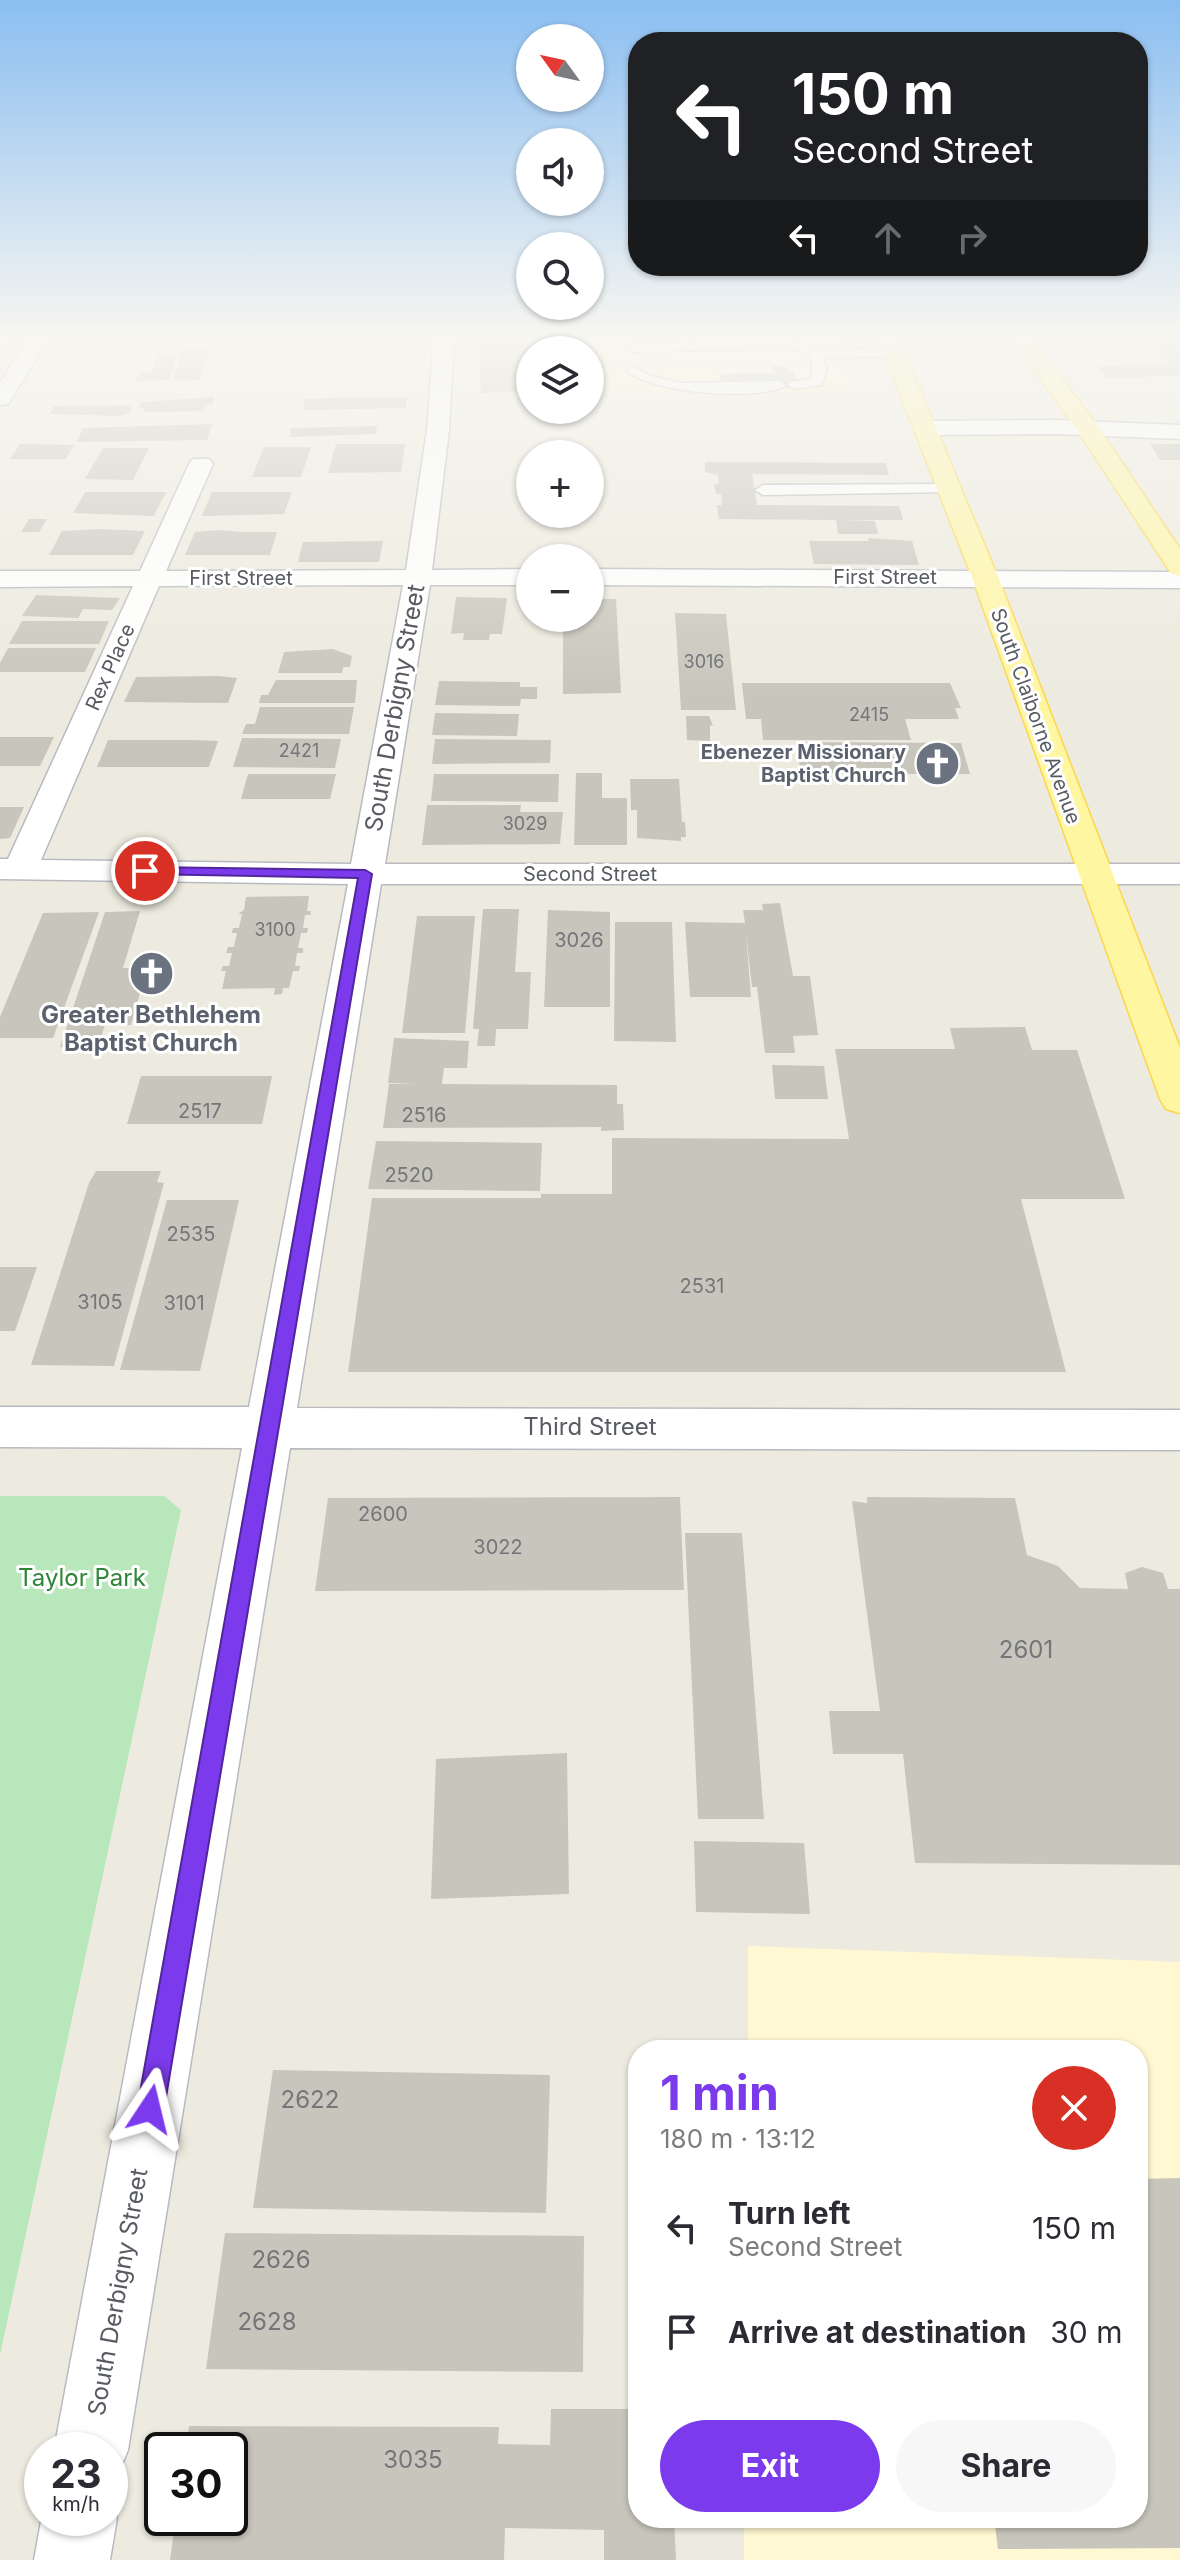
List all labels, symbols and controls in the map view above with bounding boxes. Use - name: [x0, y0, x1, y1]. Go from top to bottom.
- north arrow: [516, 24, 604, 112]
- map controls: [516, 24, 604, 632]
- text: 150 m: [792, 60, 954, 128]
- icon: left: [660, 64, 764, 168]
- button: sound: [516, 128, 604, 216]
- text: Second Street: [792, 128, 1033, 172]
- icon: left: [782, 216, 826, 260]
- icon: ahead: [866, 216, 910, 260]
- icon: right: [950, 216, 994, 260]
- button: search: [516, 232, 604, 320]
- button: layers: [516, 336, 604, 424]
- button: +: [516, 440, 604, 528]
- button: −: [516, 544, 604, 632]
- street label: First Street: [833, 565, 937, 589]
- street label: First Street: [189, 566, 293, 590]
- street label: South Derbigny Street: [358, 582, 431, 834]
- street label: South Claiborne Avenue: [986, 605, 1086, 827]
- street label: Rex Place: [80, 620, 140, 714]
- house number: 3016: [684, 651, 724, 672]
- house number: 2415: [849, 704, 889, 725]
- house number: 2421: [279, 740, 319, 761]
- place label: Ebenezer Missionary Baptist Church: [701, 740, 906, 787]
- church icon: Ebenezer Missionary Baptist Church: [913, 740, 961, 788]
- house number: 3029: [503, 813, 547, 834]
- pin: [111, 837, 179, 905]
- icon: arrive: [123, 849, 167, 893]
- street label: Second Street: [523, 862, 657, 886]
- house number: 3100: [254, 919, 296, 940]
- house number: 3026: [554, 928, 604, 952]
- church icon: Greater Bethlehem Baptist Church: [127, 949, 175, 997]
- place label: Greater Bethlehem Baptist Church: [41, 1000, 261, 1057]
- house number: 2517: [178, 1099, 222, 1123]
- house number: 2516: [402, 1103, 446, 1127]
- house number: 2520: [384, 1163, 434, 1187]
- house number: 2535: [167, 1222, 215, 1246]
- house number: 2531: [680, 1274, 724, 1298]
- house number: 3105: [77, 1290, 123, 1314]
- house number: 3101: [163, 1291, 205, 1315]
- street label: Third Street: [523, 1412, 657, 1441]
- house number: 2600: [358, 1502, 408, 1526]
- house number: 3022: [473, 1535, 523, 1559]
- park label: Taylor Park: [18, 1563, 146, 1592]
- house number: 2601: [999, 1635, 1053, 1664]
- text: 1 min: [660, 2063, 779, 2122]
- button: close: [1032, 2066, 1116, 2150]
- position arrow: [108, 2067, 192, 2151]
- house number: 2622: [281, 2085, 339, 2114]
- text: 180 m · 13:12: [660, 2123, 816, 2154]
- street label: South Derbigny Street: [81, 2166, 154, 2418]
- text: Turn left: [728, 2195, 850, 2231]
- icon: left: [660, 2206, 704, 2250]
- text: 150 m: [1032, 2210, 1116, 2246]
- text: Second Street: [728, 2231, 902, 2262]
- house number: 2626: [251, 2245, 311, 2274]
- house number: 2628: [237, 2307, 297, 2336]
- icon: arrive: [660, 2310, 704, 2354]
- text: Arrive at destination: [728, 2314, 1026, 2350]
- text: 30 m: [1050, 2314, 1123, 2350]
- button: Exit: [660, 2420, 880, 2512]
- button: Share: [896, 2420, 1116, 2512]
- speed limit sign: 30: [144, 2432, 248, 2536]
- house number: 3035: [383, 2445, 443, 2474]
- text: 23: [50, 2449, 102, 2498]
- text: km/h: [52, 2492, 100, 2516]

